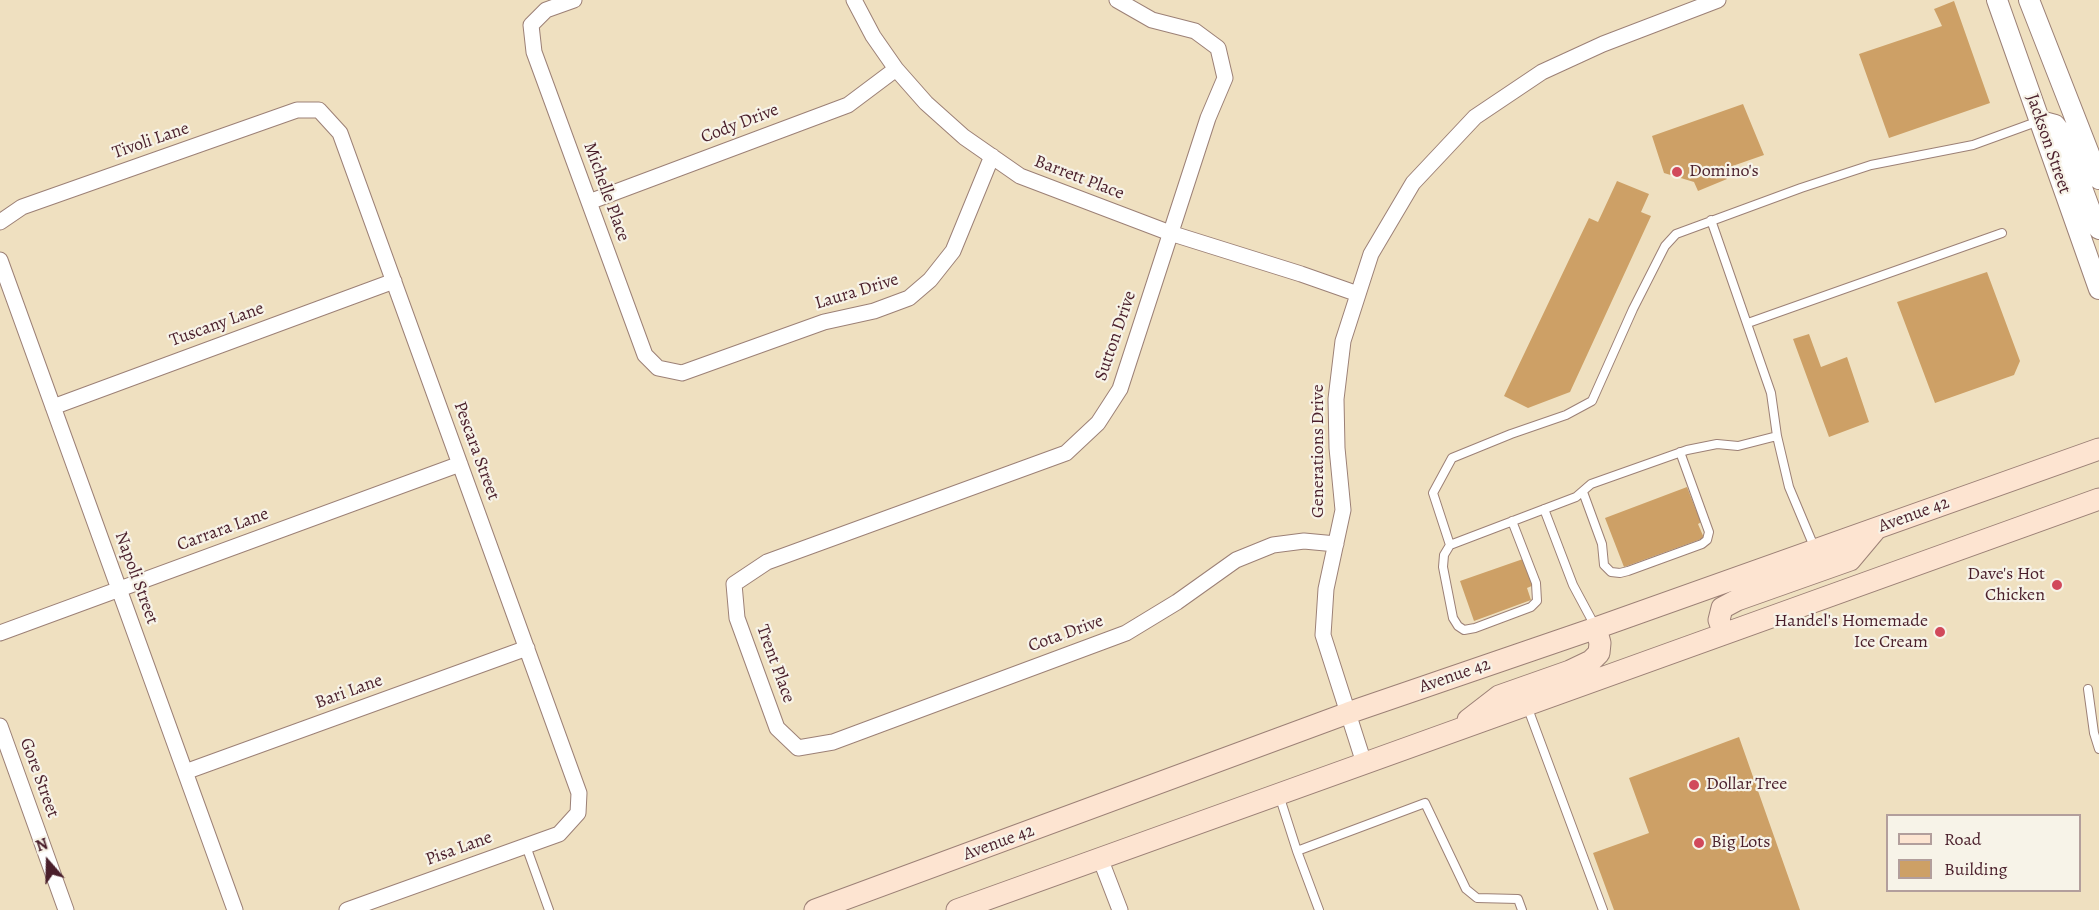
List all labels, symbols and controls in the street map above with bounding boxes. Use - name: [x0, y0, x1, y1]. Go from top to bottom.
- street label: Jackson Street: [2021, 91, 2075, 197]
- street label: Cody Drive: [698, 99, 782, 149]
- street label: Tivoli Lane: [110, 118, 192, 164]
- street label: Michelle Place: [578, 139, 634, 245]
- street label: Barrett Place: [1031, 151, 1127, 205]
- place label: Domino's: [1689, 161, 1759, 183]
- marker: Domino's: [1670, 165, 1684, 179]
- street label: Laura Drive: [813, 269, 901, 315]
- street label: Sutton Drive: [1090, 288, 1142, 384]
- street label: Tuscany Lane: [167, 298, 267, 352]
- street label: Generations Drive: [1308, 384, 1330, 518]
- street label: Pescara Street: [448, 399, 504, 503]
- street label: Avenue 42: [1876, 492, 1952, 538]
- street label: Carrara Lane: [174, 503, 272, 557]
- street label: Napoli Street: [109, 529, 163, 627]
- place label: Dave's Hot Chicken: [1967, 564, 2045, 606]
- marker: Dave's Hot Chicken: [2050, 578, 2064, 592]
- street label: Cota Drive: [1026, 610, 1106, 658]
- place label: Handel's Homemade Ice Cream: [1774, 611, 1928, 654]
- street label: Trent Place: [751, 622, 799, 706]
- marker: Handel's Homemade Ice Cream: [1933, 625, 1947, 639]
- street label: Avenue 42: [1417, 654, 1493, 698]
- street label: Bari Lane: [312, 670, 386, 714]
- street label: Gore Street: [15, 735, 63, 821]
- place label: Dollar Tree: [1706, 774, 1787, 796]
- marker: Dollar Tree: [1687, 778, 1701, 792]
- legend: [1886, 814, 2081, 892]
- street label: Avenue 42: [961, 820, 1037, 866]
- street label: Pisa Lane: [423, 827, 495, 871]
- text: Road: [1944, 827, 1981, 851]
- north arrow: [18, 832, 78, 892]
- place label: Big Lots: [1711, 832, 1770, 854]
- text: N: [33, 833, 51, 857]
- marker: Big Lots: [1692, 836, 1706, 850]
- text: Building: [1944, 857, 2008, 881]

